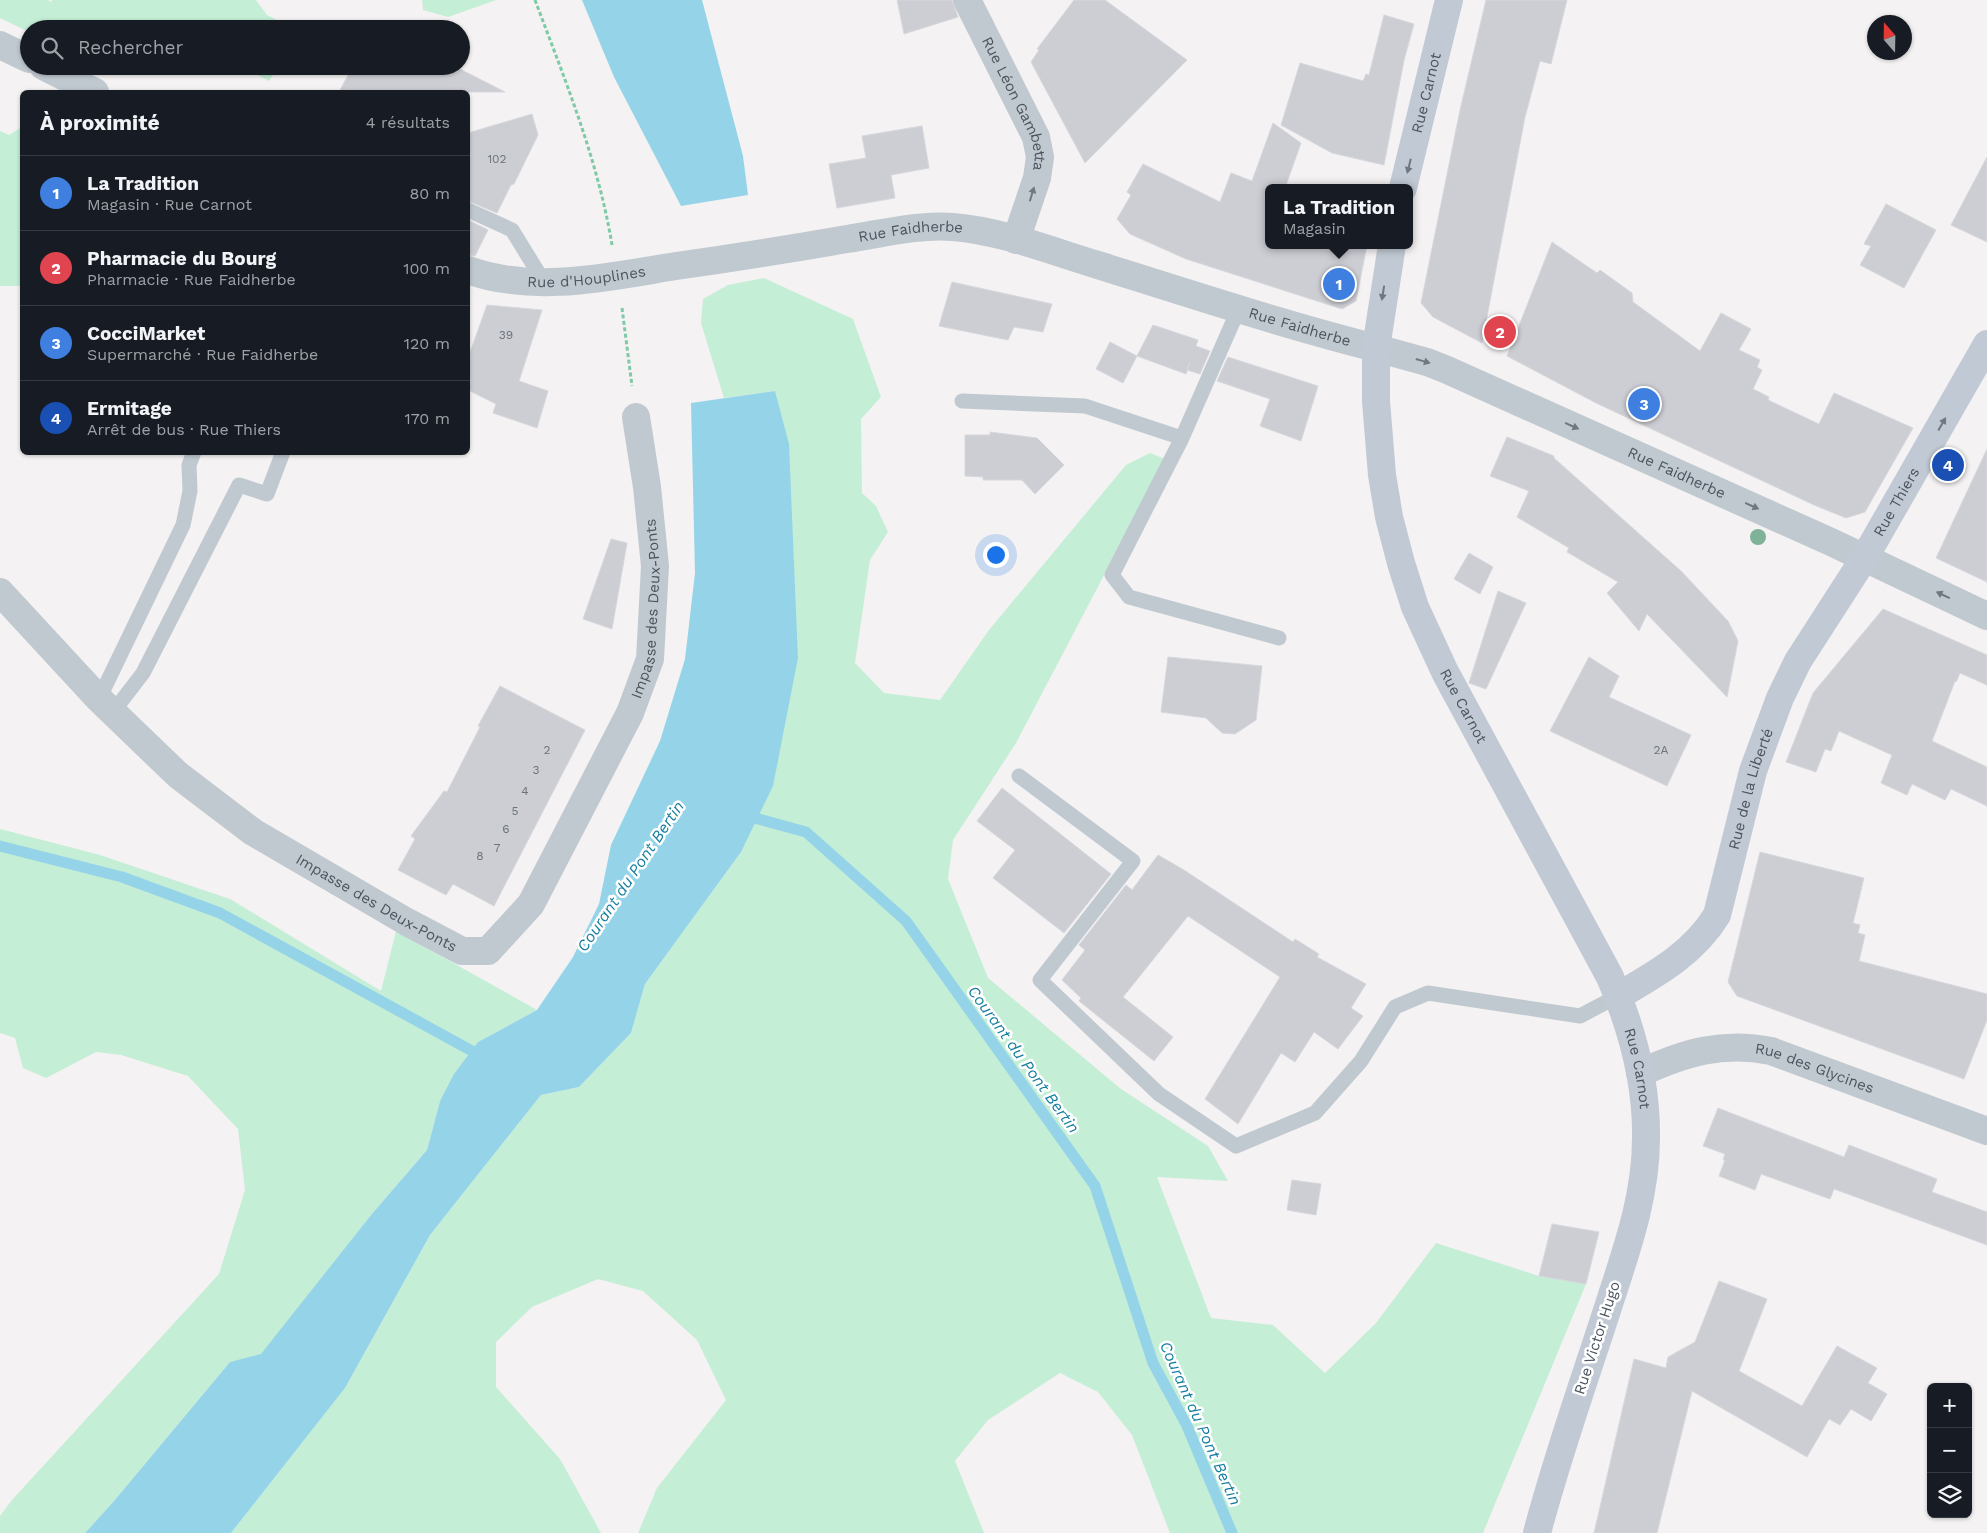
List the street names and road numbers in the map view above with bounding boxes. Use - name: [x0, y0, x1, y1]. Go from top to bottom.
- street label: Rue Léon Gambetta: [978, 34, 1049, 173]
- street label: Rue Carnot: [1408, 50, 1445, 135]
- street label: Rue Faidherbe: [857, 217, 964, 246]
- street label: Rue d'Houplines: [527, 262, 647, 291]
- street label: Rue Faidherbe: [1247, 304, 1353, 350]
- street label: Rue Faidherbe: [1625, 443, 1728, 503]
- street label: Rue Thiers: [1870, 464, 1924, 540]
- street label: Impasse des Deux-Ponts: [627, 518, 664, 701]
- street label: Rue Carnot: [1436, 666, 1491, 747]
- street label: Rue de la Liberté: [1725, 726, 1777, 851]
- street label: Impasse des Deux-Ponts: [293, 850, 460, 956]
- street label: Rue Carnot: [1620, 1026, 1654, 1110]
- street label: Rue des Glycines: [1754, 1039, 1877, 1097]
- street label: Rue Victor Hugo: [1570, 1279, 1624, 1397]

